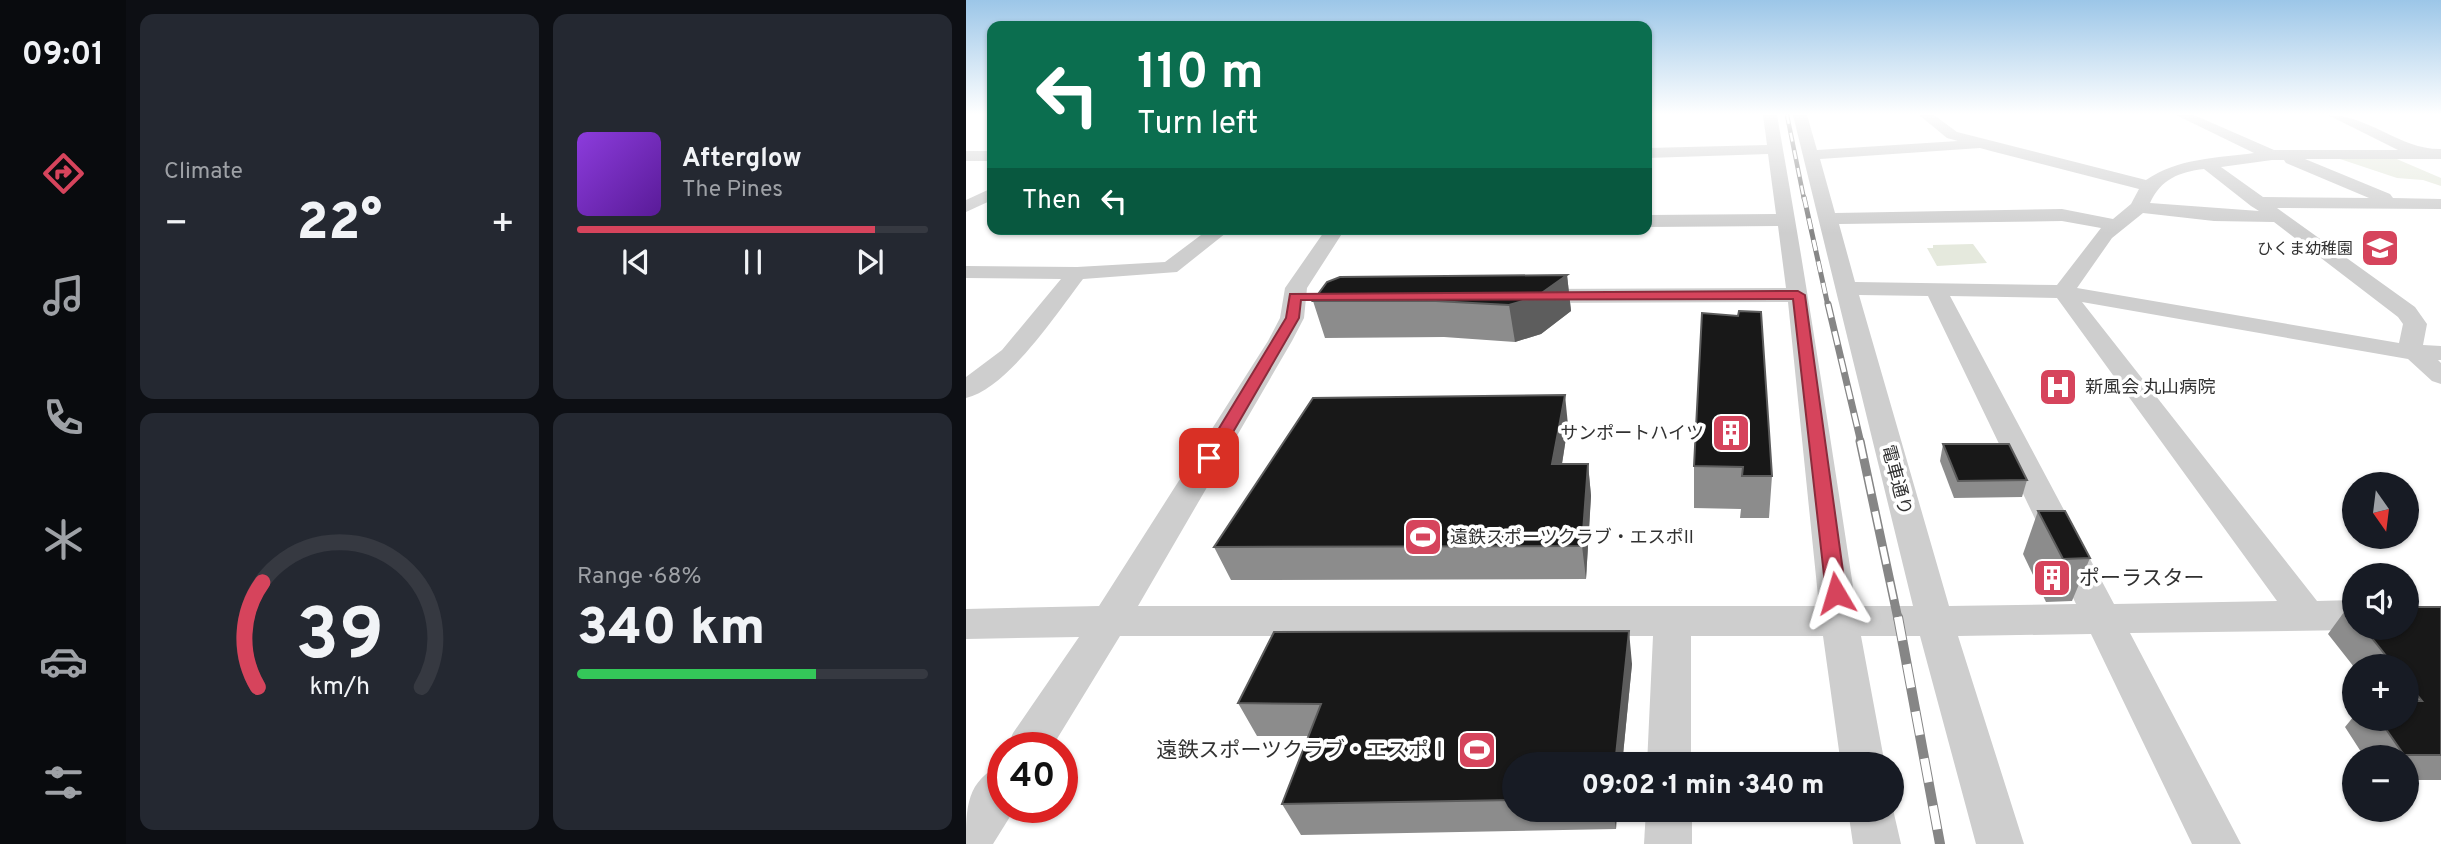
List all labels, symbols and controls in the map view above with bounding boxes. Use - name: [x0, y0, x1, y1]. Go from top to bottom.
- text: 09:01: [22, 36, 104, 76]
- text: 110 m: [1137, 44, 1264, 106]
- icon: left: [1022, 49, 1113, 140]
- text: Turn left: [1137, 105, 1258, 145]
- text: Afterglow: [682, 143, 802, 176]
- icon: directions: [39, 149, 88, 198]
- text: Climate: [164, 158, 243, 187]
- text: The Pines: [682, 176, 783, 205]
- icon: left: [1095, 182, 1133, 220]
- text: Then: [1022, 185, 1081, 218]
- text: 22°: [297, 192, 382, 258]
- text: −: [164, 201, 189, 250]
- text: +: [490, 201, 515, 250]
- school or university icon: ひくま幼稚園: [2359, 227, 2401, 269]
- place label: ひくま幼稚園: [2257, 240, 2353, 260]
- icon: previous: [617, 243, 655, 281]
- icon: pause: [734, 243, 772, 281]
- icon: next: [851, 243, 889, 281]
- icon: music: [39, 271, 88, 320]
- hospital icon: 新風会 丸山病院: [2037, 366, 2079, 408]
- place label: 新風会 丸山病院: [2085, 377, 2215, 400]
- icon: phone: [39, 393, 88, 442]
- building icon: サンポートハイツ: [1710, 412, 1752, 454]
- place label: サンポートハイツ: [1560, 423, 1704, 446]
- pin: [1179, 428, 1239, 488]
- icon: arrive: [1190, 439, 1228, 477]
- street label: 電車通り: [1875, 443, 1916, 518]
- north arrow: [2342, 472, 2418, 550]
- map controls: [2342, 472, 2419, 822]
- icon: climate: [39, 515, 88, 564]
- sports icon: 遠鉄スポーツクラブ・エスポII: [1402, 516, 1444, 558]
- place label: 遠鉄スポーツクラブ・エスポII: [1450, 527, 1694, 550]
- position arrow: [1799, 556, 1873, 630]
- building icon: ポーラスター: [2031, 557, 2073, 599]
- text: Range · 68%: [577, 563, 702, 592]
- button: sound: [2342, 563, 2419, 640]
- place label: ポーラスター: [2079, 566, 2205, 593]
- text: 39: [295, 594, 384, 686]
- text: 340 km: [577, 597, 765, 663]
- icon: car: [39, 637, 88, 686]
- button: +: [2342, 654, 2419, 731]
- text: km/h: [309, 672, 370, 704]
- sports icon: 遠鉄スポーツクラブ・エスポⅠ: [1456, 729, 1498, 771]
- speed limit sign: 40: [987, 732, 1078, 823]
- place label: 遠鉄スポーツクラブ・エスポⅠ: [1156, 738, 1450, 765]
- button: −: [2342, 745, 2419, 822]
- icon: filters: [39, 758, 88, 807]
- text: 09:02 · 1 min · 340 m: [1582, 770, 1824, 803]

